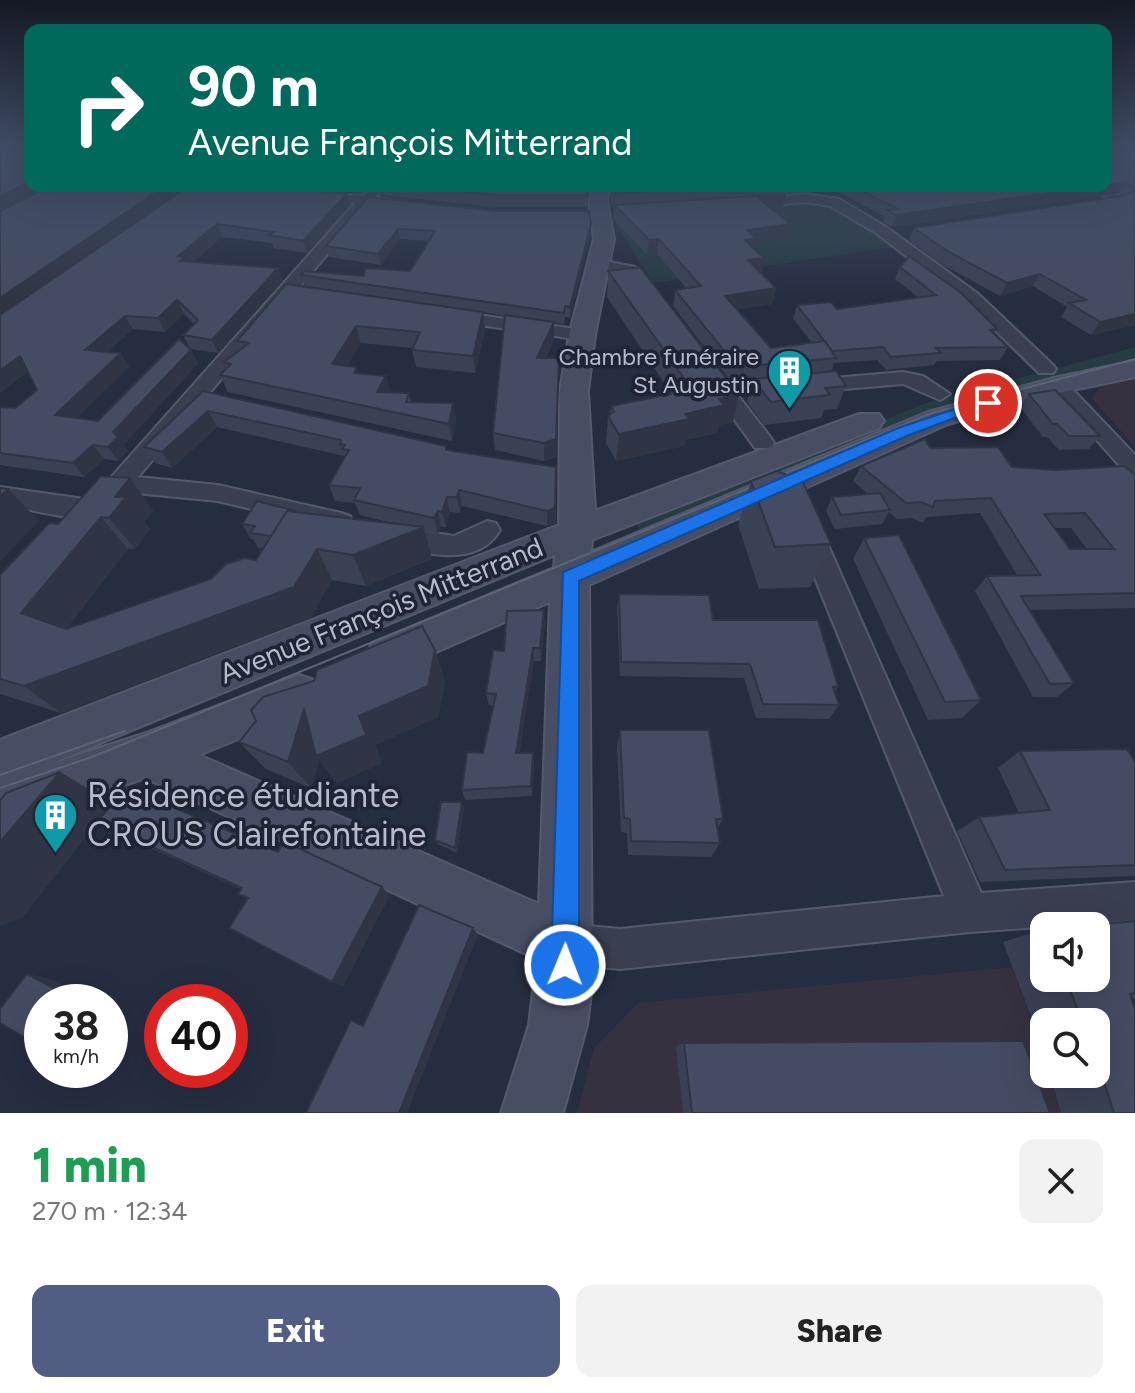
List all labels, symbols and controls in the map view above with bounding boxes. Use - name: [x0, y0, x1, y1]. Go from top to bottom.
- text: 90 m: [188, 53, 319, 120]
- icon: right: [56, 56, 160, 160]
- text: Avenue François Mitterrand: [188, 121, 632, 164]
- place label: Chambre funéraire St Augustin: [559, 342, 759, 399]
- building icon: Chambre funéraire St Augustin: [766, 347, 814, 410]
- pin: [954, 369, 1022, 437]
- icon: arrive: [966, 381, 1010, 425]
- street label: Avenue François Mitterrand: [214, 530, 548, 690]
- place label: Résidence étudiante CROUS Clairefontaine: [87, 775, 426, 855]
- building icon: Résidence étudiante CROUS Clairefontaine: [32, 791, 80, 854]
- map controls: [1030, 912, 1110, 1088]
- button: sound: [1030, 912, 1110, 992]
- position arrow: [523, 923, 607, 1007]
- speed limit sign: 40: [144, 984, 248, 1088]
- text: 38: [53, 1002, 99, 1050]
- button: search: [1030, 1008, 1110, 1088]
- text: km/h: [53, 1044, 99, 1068]
- text: 1 min: [32, 1136, 147, 1194]
- button: close: [1019, 1139, 1103, 1223]
- text: 270 m · 12:34: [32, 1195, 187, 1227]
- button: Exit: [32, 1285, 560, 1377]
- button: Share: [576, 1285, 1103, 1377]

